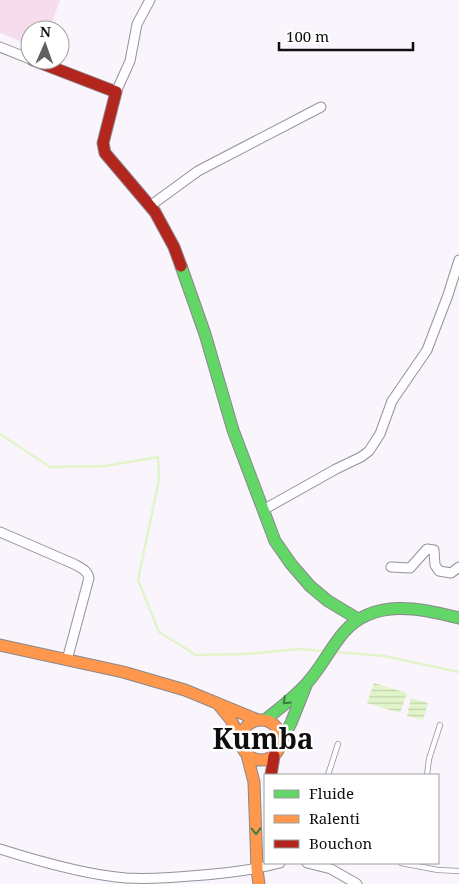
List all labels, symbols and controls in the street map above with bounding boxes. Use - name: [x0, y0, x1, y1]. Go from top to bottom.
- north arrow: [20, 20, 70, 70]
- scale bar: [279, 20, 413, 52]
- text: N: [40, 22, 51, 41]
- text: 100 m: [286, 26, 329, 46]
- one-way arrow: [283, 695, 292, 704]
- district label: Kumba: [212, 719, 314, 757]
- legend: [264, 774, 439, 864]
- text: Fluide: [309, 783, 354, 803]
- text: Ralenti: [309, 808, 360, 828]
- one-way arrow: [251, 828, 261, 835]
- text: Bouchon: [309, 833, 373, 853]

